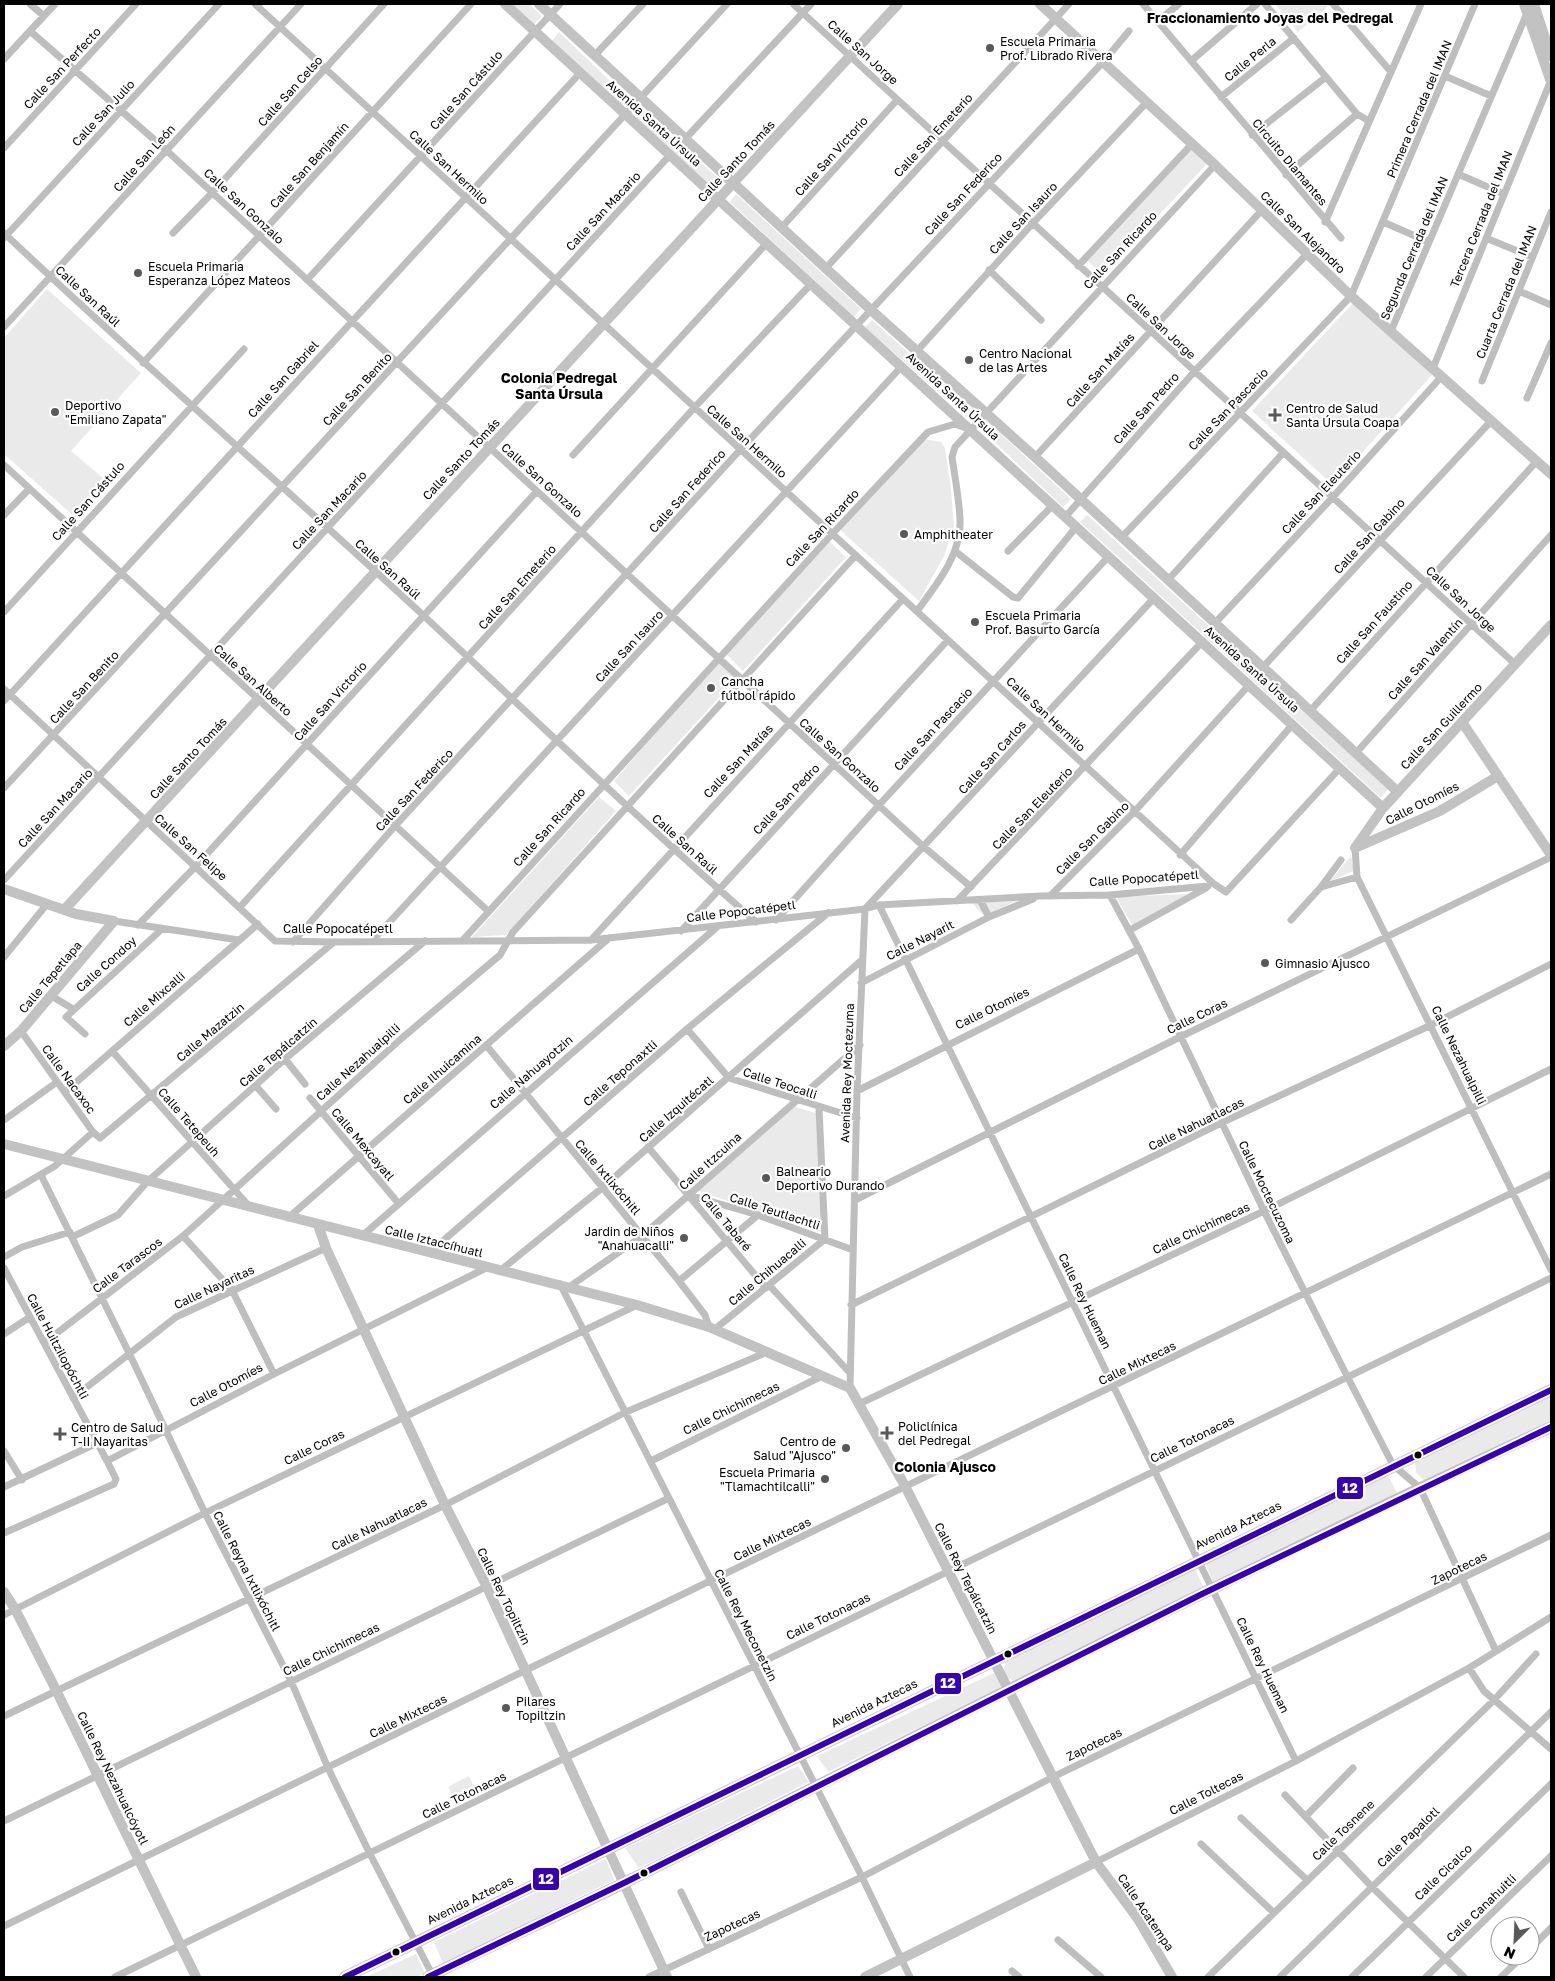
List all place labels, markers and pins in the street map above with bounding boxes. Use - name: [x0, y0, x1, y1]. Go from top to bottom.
- place label: Escuela Primaria Prof. Librado Rivera: [1000, 34, 1113, 63]
- marker: Escuela Primaria Prof. Librado Rivera: [984, 42, 996, 54]
- place label: Escuela Primaria Esperanza López Mateos: [148, 259, 290, 288]
- marker: Escuela Primaria Esperanza López Mateos: [132, 267, 144, 279]
- place label: Centro Nacional de las Artes: [979, 346, 1072, 375]
- marker: Centro Nacional de las Artes: [963, 354, 975, 366]
- place label: Deportivo "Emiliano Zapata": [65, 398, 166, 427]
- place label: Centro de Salud Santa Úrsula Coapa: [1286, 401, 1399, 430]
- marker: Deportivo "Emiliano Zapata": [49, 406, 61, 418]
- marker: Centro de Salud Santa Úrsula Coapa: [1268, 408, 1282, 422]
- place label: Amphitheater: [914, 527, 993, 542]
- marker: Amphitheater: [898, 528, 910, 540]
- place label: Escuela Primaria Prof. Basurto García: [985, 608, 1100, 637]
- marker: Escuela Primaria Prof. Basurto García: [969, 616, 981, 628]
- place label: Cancha fútbol rápido: [721, 674, 795, 703]
- marker: Cancha fútbol rápido: [705, 682, 717, 694]
- place label: Gimnasio Ajusco: [1275, 956, 1370, 971]
- marker: Gimnasio Ajusco: [1259, 957, 1271, 969]
- place label: Balneario Deportivo Durando: [776, 1164, 885, 1193]
- marker: Balneario Deportivo Durando: [760, 1172, 772, 1184]
- place label: Jardin de Niños "Anahuacalli": [584, 1224, 674, 1253]
- marker: Jardin de Niños "Anahuacalli": [678, 1232, 690, 1244]
- place label: Policlínica del Pedregal: [898, 1419, 971, 1448]
- place label: Centro de Salud T-II Nayaritas: [71, 1420, 163, 1449]
- marker: Policlínica del Pedregal: [880, 1426, 894, 1440]
- marker: Centro de Salud T-II Nayaritas: [53, 1427, 67, 1441]
- place label: Centro de Salud "Ajusco": [753, 1434, 836, 1463]
- marker: Centro de Salud "Ajusco": [840, 1442, 852, 1454]
- unlabelled marker: [1413, 1450, 1423, 1460]
- place label: Escuela Primaria "Tlamachtilcalli": [719, 1465, 815, 1494]
- marker: Escuela Primaria "Tlamachtilcalli": [819, 1473, 831, 1485]
- unlabelled marker: [1003, 1649, 1013, 1659]
- place label: Pilares Topiltzin: [516, 1694, 566, 1723]
- marker: Pilares Topiltzin: [500, 1702, 512, 1714]
- unlabelled marker: [639, 1868, 649, 1878]
- unlabelled marker: [391, 1947, 401, 1957]

